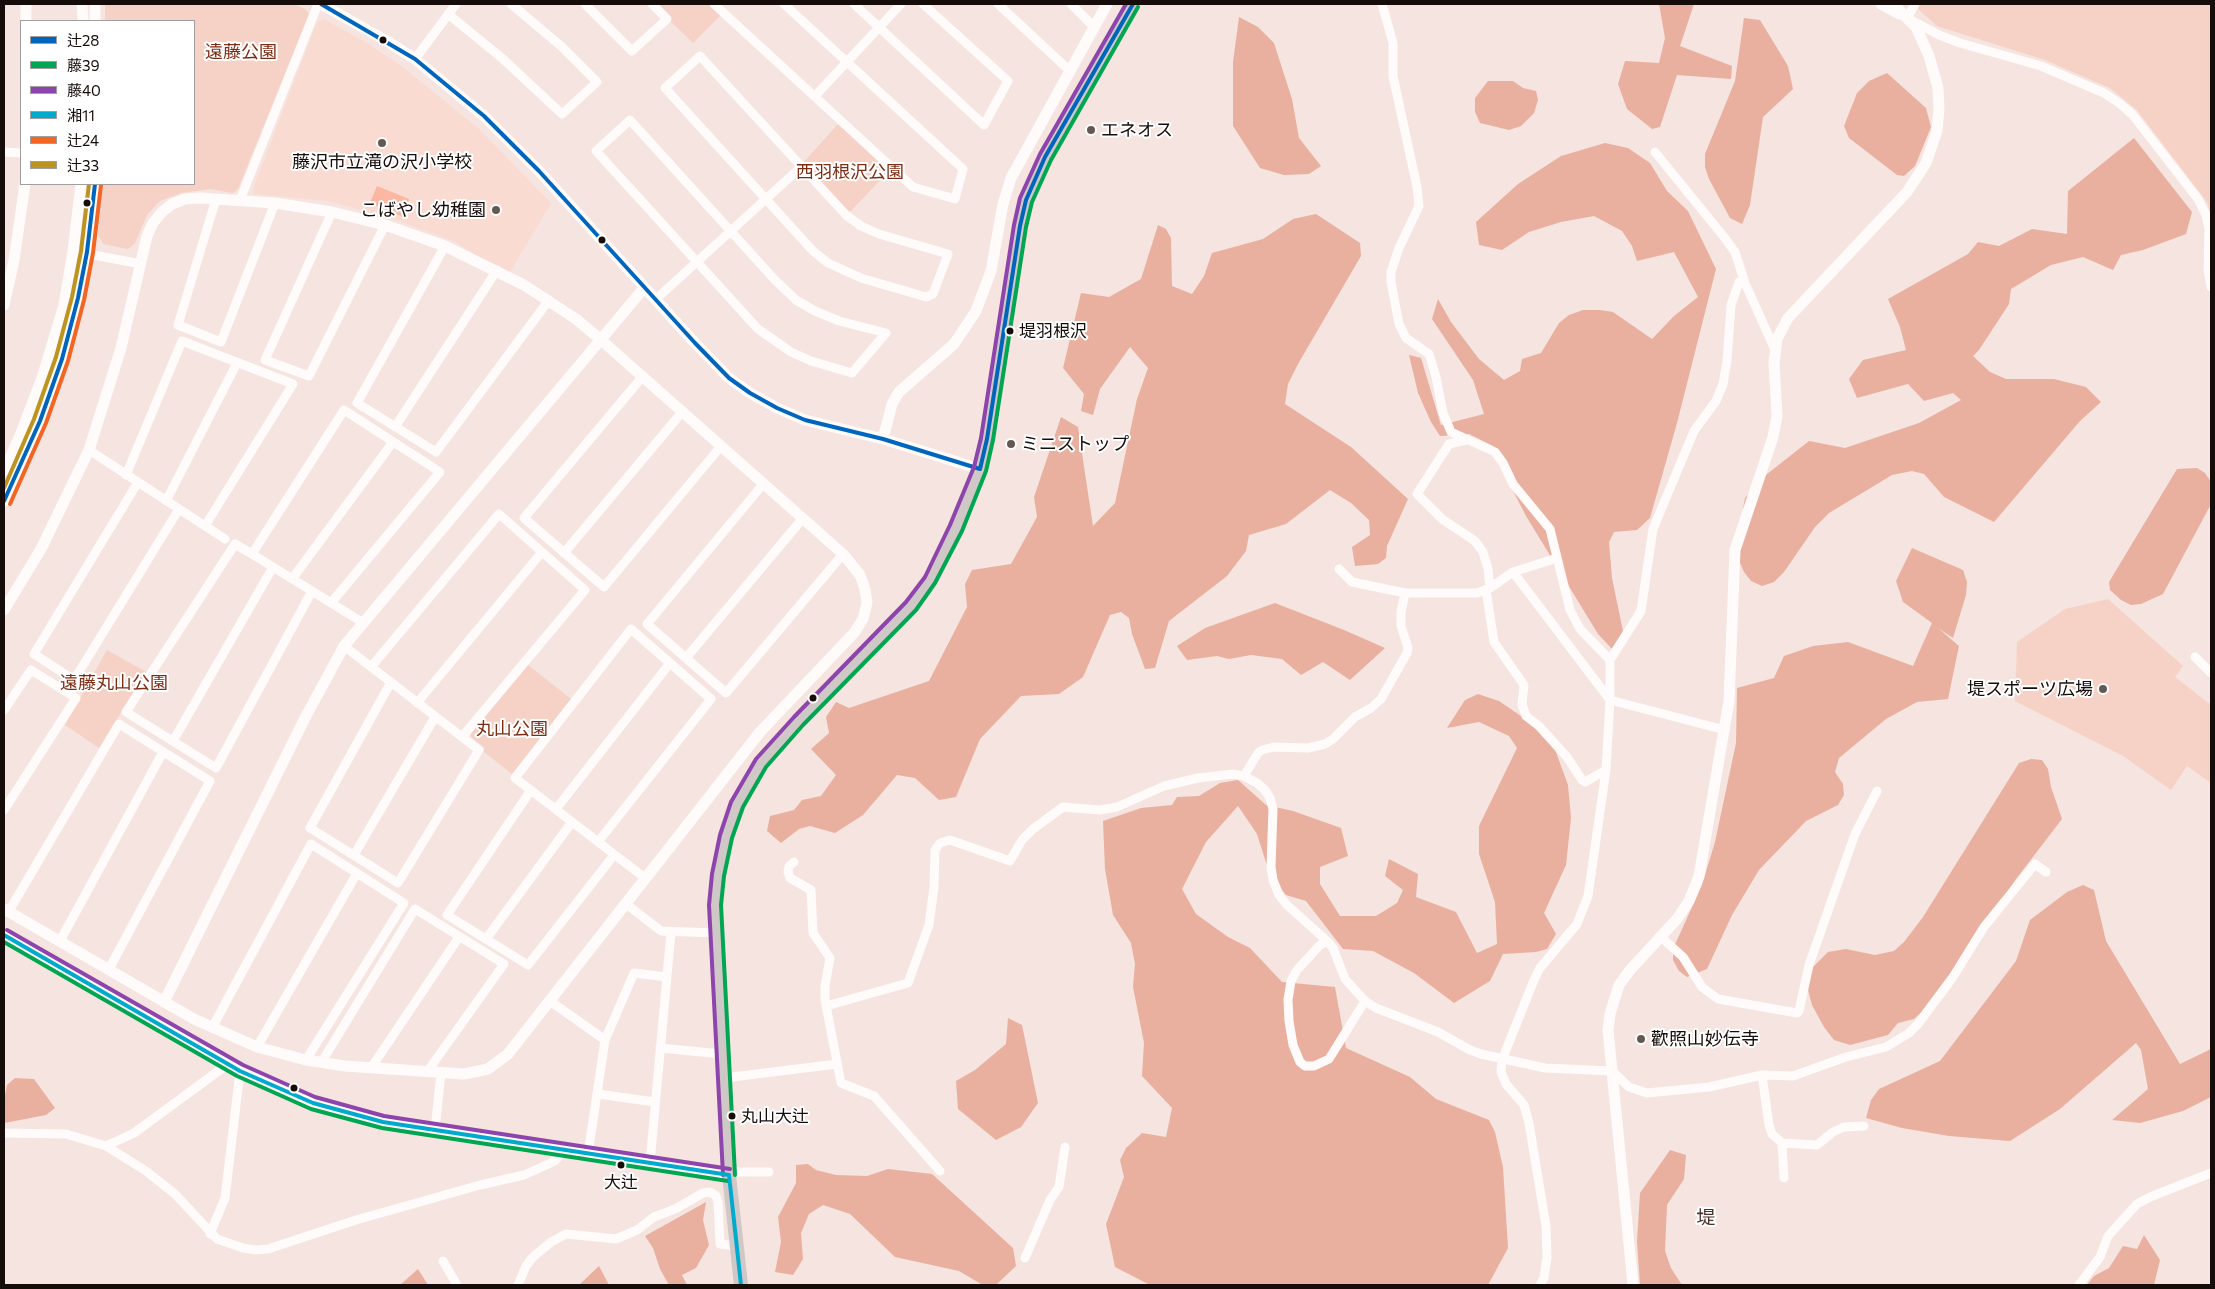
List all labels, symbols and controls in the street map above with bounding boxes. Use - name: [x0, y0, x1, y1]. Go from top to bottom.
- legend: [20, 20, 195, 185]
- text: 辻28: [67, 31, 99, 49]
- unlabelled marker: [378, 35, 388, 45]
- park label: 遠藤公園: [205, 41, 277, 63]
- text: 藤39: [67, 56, 100, 74]
- text: 藤40: [67, 81, 101, 99]
- text: 湘11: [67, 106, 95, 124]
- place label: エネオス: [1101, 119, 1173, 141]
- marker: エネオス: [1085, 124, 1097, 136]
- text: 辻24: [67, 131, 99, 149]
- marker: 藤沢市立滝の沢小学校: [376, 137, 388, 149]
- place label: 藤沢市立滝の沢小学校: [292, 151, 472, 173]
- text: 辻33: [67, 156, 99, 174]
- park label: 西羽根沢公園: [796, 161, 904, 183]
- unlabelled marker: [82, 198, 92, 208]
- place label: こばやし幼稚園: [360, 199, 486, 221]
- marker: こばやし幼稚園: [490, 204, 502, 216]
- unlabelled marker: [597, 235, 607, 245]
- place label: 堤羽根沢: [1019, 321, 1087, 341]
- marker: 堤羽根沢: [1005, 326, 1015, 336]
- place label: ミニストップ: [1021, 433, 1129, 455]
- marker: ミニストップ: [1005, 438, 1017, 450]
- park label: 遠藤丸山公園: [60, 672, 168, 694]
- place label: 堤スポーツ広場: [1967, 678, 2093, 700]
- marker: 堤スポーツ広場: [2097, 683, 2109, 695]
- unlabelled marker: [808, 693, 818, 703]
- park label: 丸山公園: [476, 718, 548, 740]
- place label: 歡照山妙伝寺: [1651, 1028, 1759, 1050]
- marker: 歡照山妙伝寺: [1635, 1033, 1647, 1045]
- unlabelled marker: [289, 1083, 299, 1093]
- place label: 丸山大辻: [741, 1106, 809, 1126]
- marker: 丸山大辻: [727, 1111, 737, 1121]
- marker: 大辻: [616, 1160, 626, 1170]
- place label: 大辻: [604, 1172, 638, 1192]
- district label: 堤: [1697, 1207, 1715, 1229]

